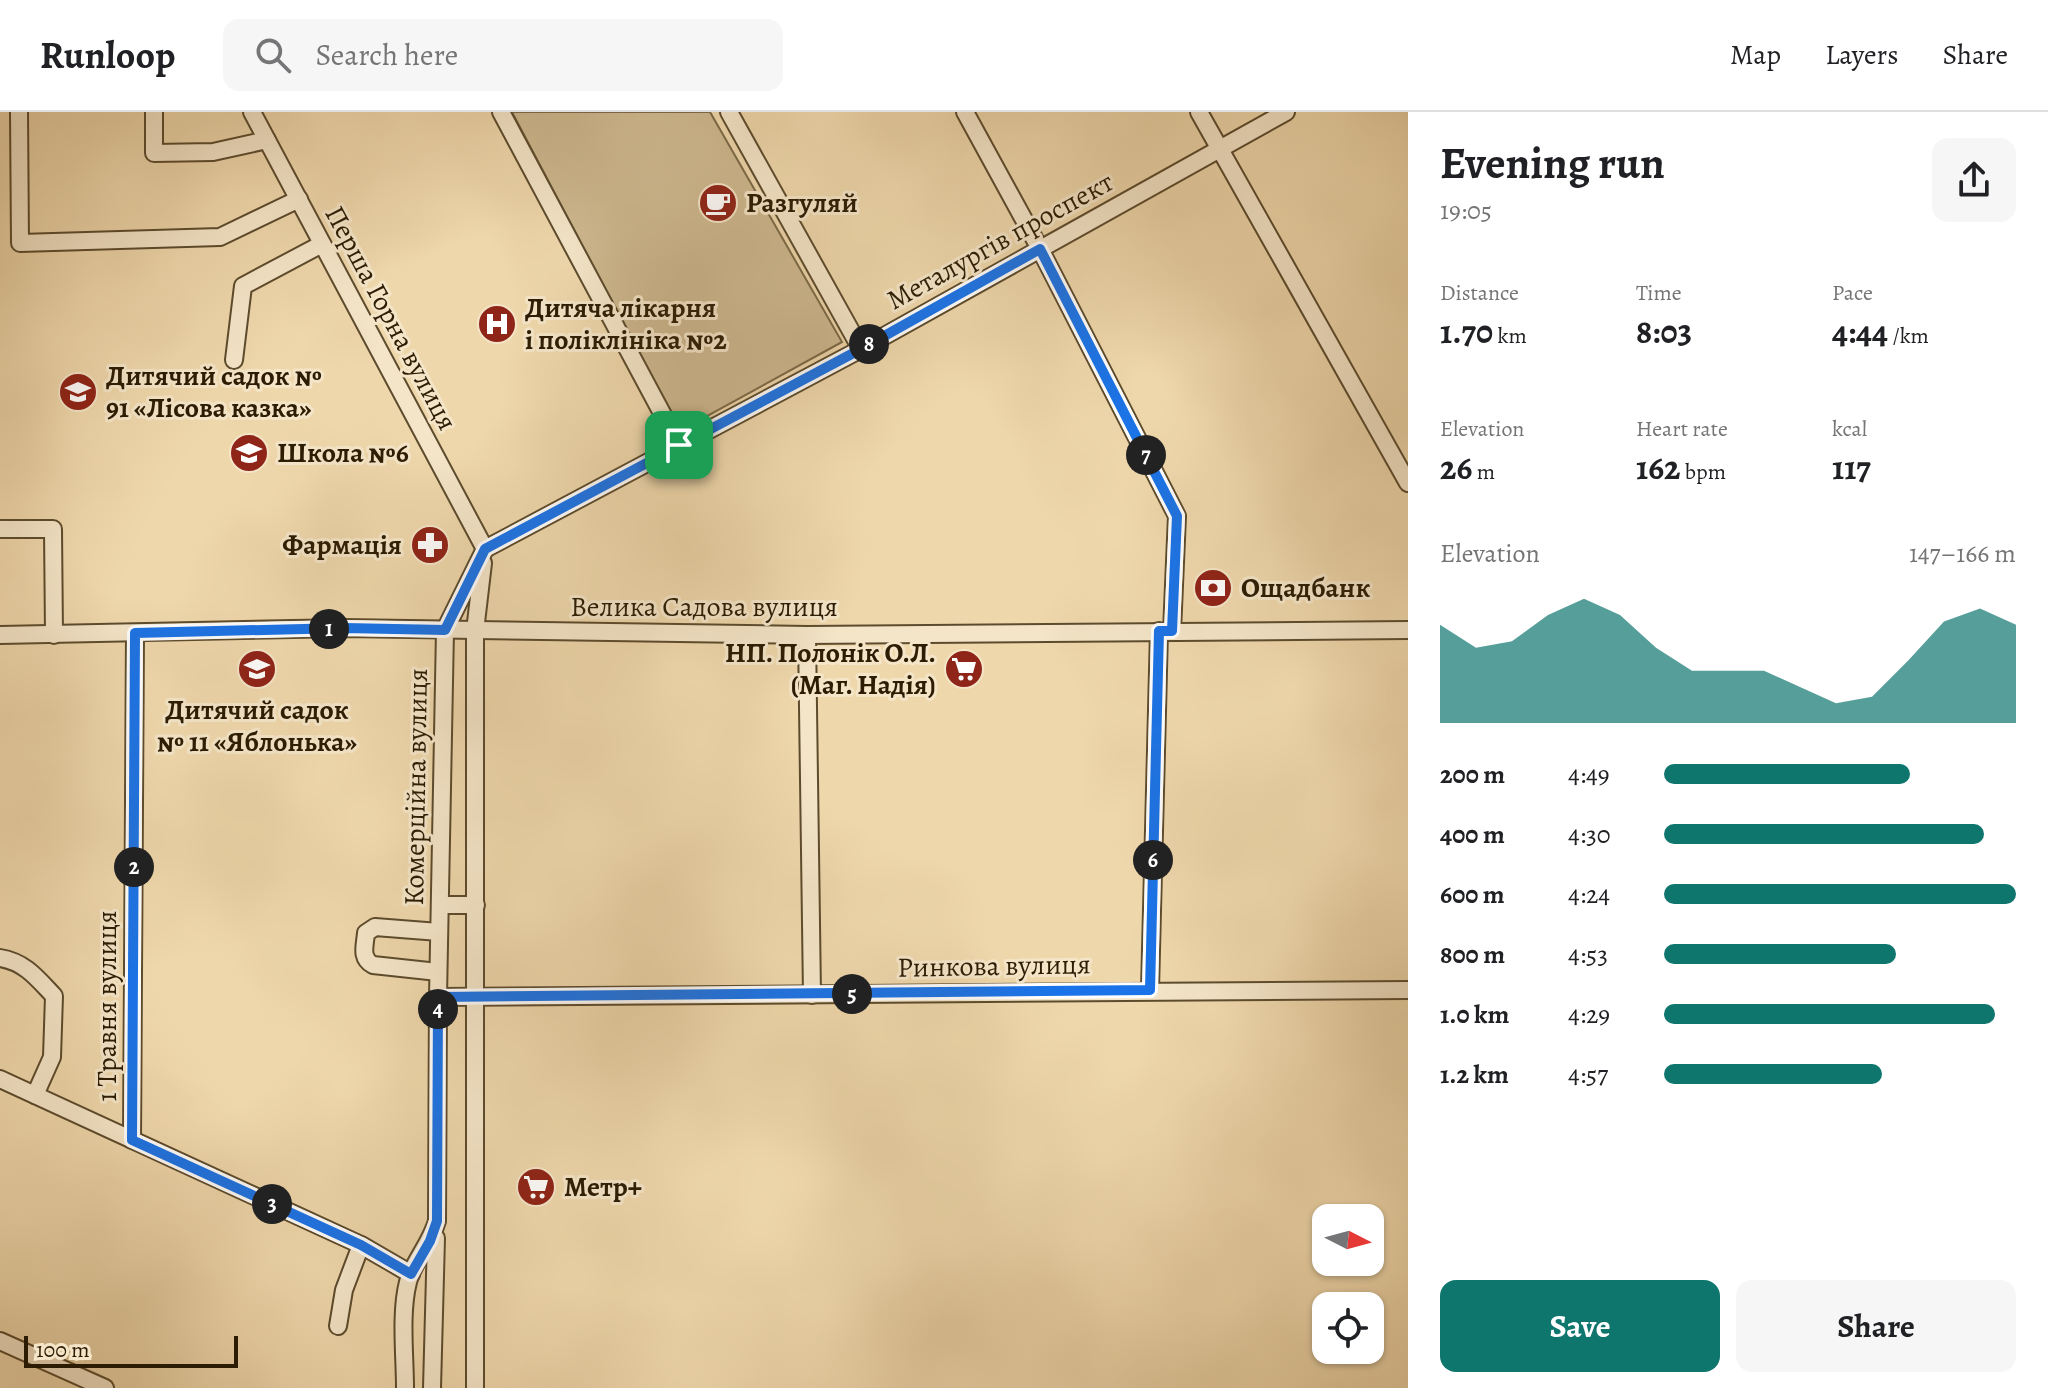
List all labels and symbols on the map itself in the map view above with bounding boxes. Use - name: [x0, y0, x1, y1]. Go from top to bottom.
- street label: Металургів проспект: [880, 163, 1120, 319]
- cafe icon: Разгуляй: [697, 182, 739, 224]
- place label: Разгуляй: [746, 184, 858, 222]
- street label: Перша Горна вулиця: [316, 199, 466, 437]
- place label: Дитяча лікарня і поліклініка №2: [525, 289, 727, 359]
- hospital icon: Дитяча лікарня і поліклініка №2: [476, 303, 518, 345]
- pin: 8: [849, 324, 889, 364]
- place label: Дитячий садок № 91 «Лісова казка»: [106, 357, 322, 427]
- school or university icon: Дитячий садок № 91 «Лісова казка»: [57, 371, 99, 413]
- pin: [645, 411, 713, 479]
- school or university icon: Школа №6: [228, 432, 270, 474]
- place label: Школа №6: [277, 434, 409, 472]
- pin: 7: [1126, 435, 1166, 475]
- pharmacy icon: Фармація: [409, 524, 451, 566]
- place label: Фармація: [282, 526, 402, 564]
- bank icon: Ощадбанк: [1192, 567, 1234, 609]
- place label: Ощадбанк: [1241, 569, 1371, 607]
- street label: Велика Садова вулиця: [570, 588, 838, 626]
- pin: 1: [309, 609, 349, 649]
- place label: НП. Полонік О.Л. (Маг. Надія): [725, 634, 936, 704]
- school or university icon: Дитячий садок № 11 «Яблонька»: [236, 648, 278, 690]
- supermarket icon: НП. Полонік О.Л. (Маг. Надія): [943, 648, 985, 690]
- street label: Комерційна вулиця: [395, 668, 437, 906]
- place label: Дитячий садок № 11 «Яблонька»: [157, 691, 357, 761]
- pin: 6: [1133, 840, 1173, 880]
- pin: 2: [114, 847, 154, 887]
- street label: 1 Травня вулиця: [88, 910, 126, 1102]
- street label: Ринкова вулиця: [897, 945, 1091, 987]
- pin: 5: [832, 974, 872, 1014]
- pin: 4: [418, 989, 458, 1029]
- supermarket icon: Метр+: [515, 1166, 557, 1208]
- place label: Метр+: [564, 1168, 642, 1206]
- pin: 3: [252, 1184, 292, 1224]
- north arrow: [1312, 1204, 1384, 1276]
- scale bar: [24, 1332, 238, 1368]

